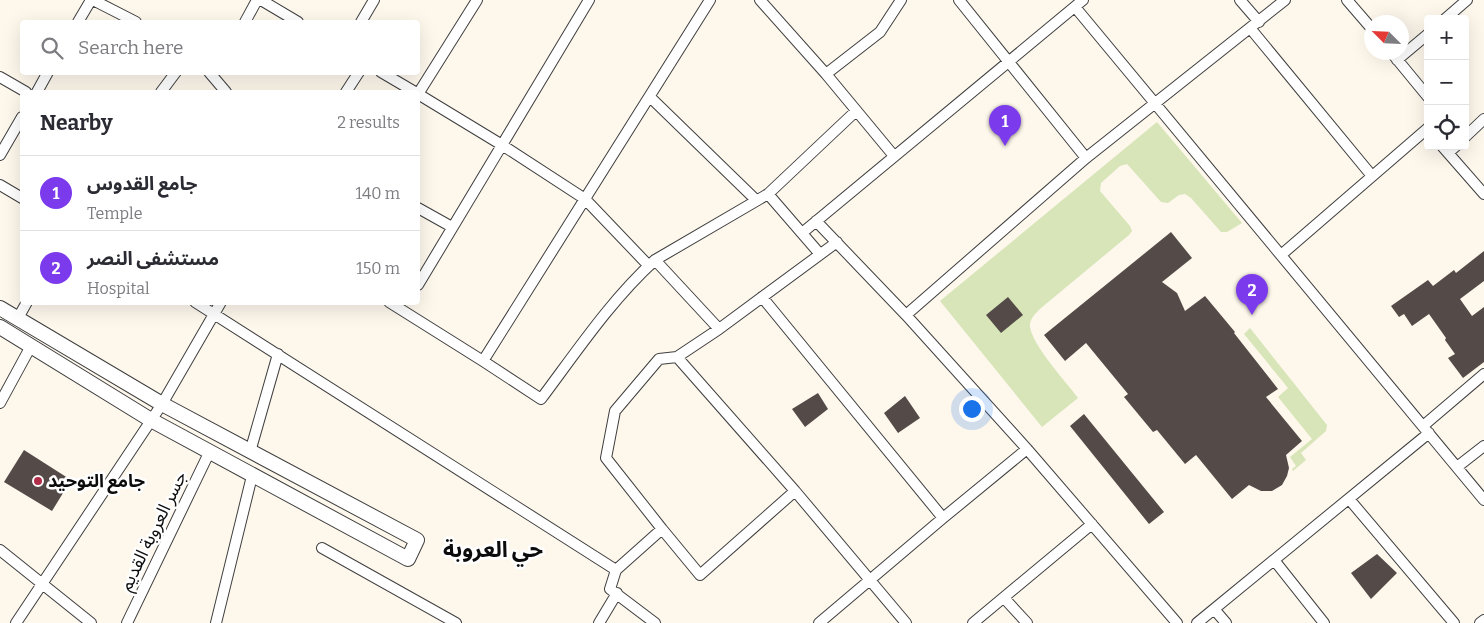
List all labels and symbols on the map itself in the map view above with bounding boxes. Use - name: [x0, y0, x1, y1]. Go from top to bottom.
- north arrow: [1364, 15, 1409, 60]
- pin: 1: [989, 105, 1021, 146]
- pin: 2: [1236, 274, 1268, 315]
- your location: [959, 396, 985, 422]
- street label: جسر العروبة القديم: [115, 468, 193, 595]
- place label: جامع التوحيد: [48, 470, 145, 494]
- marker: جامع التوحيد: [32, 475, 44, 487]
- district label: حي العروبة: [443, 536, 543, 567]

